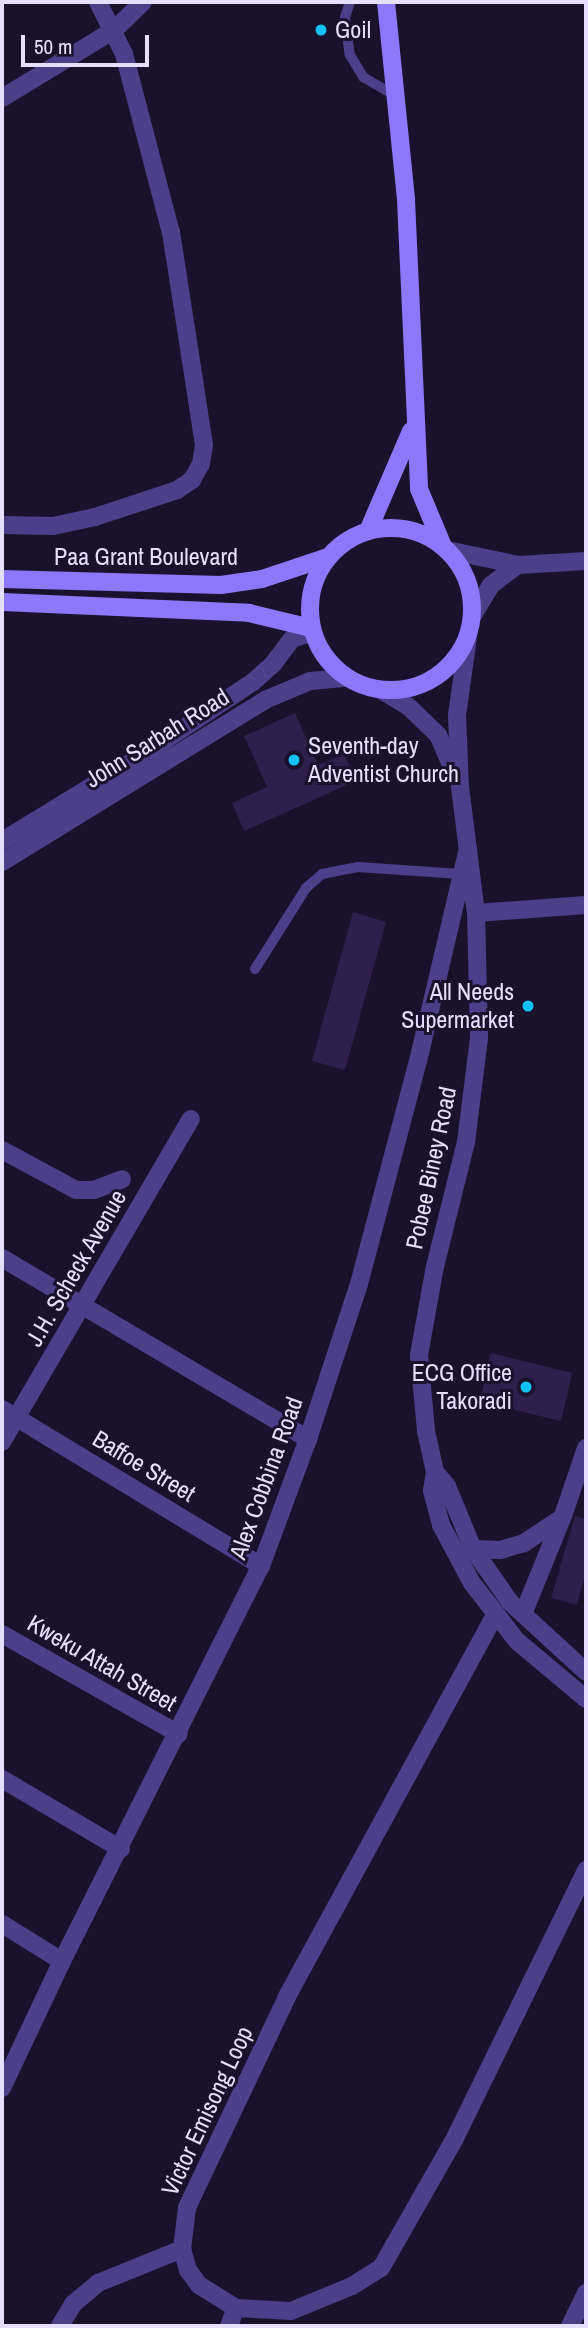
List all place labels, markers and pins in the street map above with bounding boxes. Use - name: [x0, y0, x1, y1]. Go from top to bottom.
- place label: Goil: [335, 16, 371, 44]
- marker: Goil: [313, 22, 329, 38]
- place label: Seventh-day Adventist Church: [308, 732, 459, 788]
- marker: Seventh-day Adventist Church: [286, 752, 302, 768]
- place label: All Needs Supermarket: [401, 978, 514, 1034]
- marker: All Needs Supermarket: [520, 998, 536, 1014]
- place label: ECG Office Takoradi: [412, 1359, 512, 1415]
- marker: ECG Office Takoradi: [518, 1379, 534, 1395]

